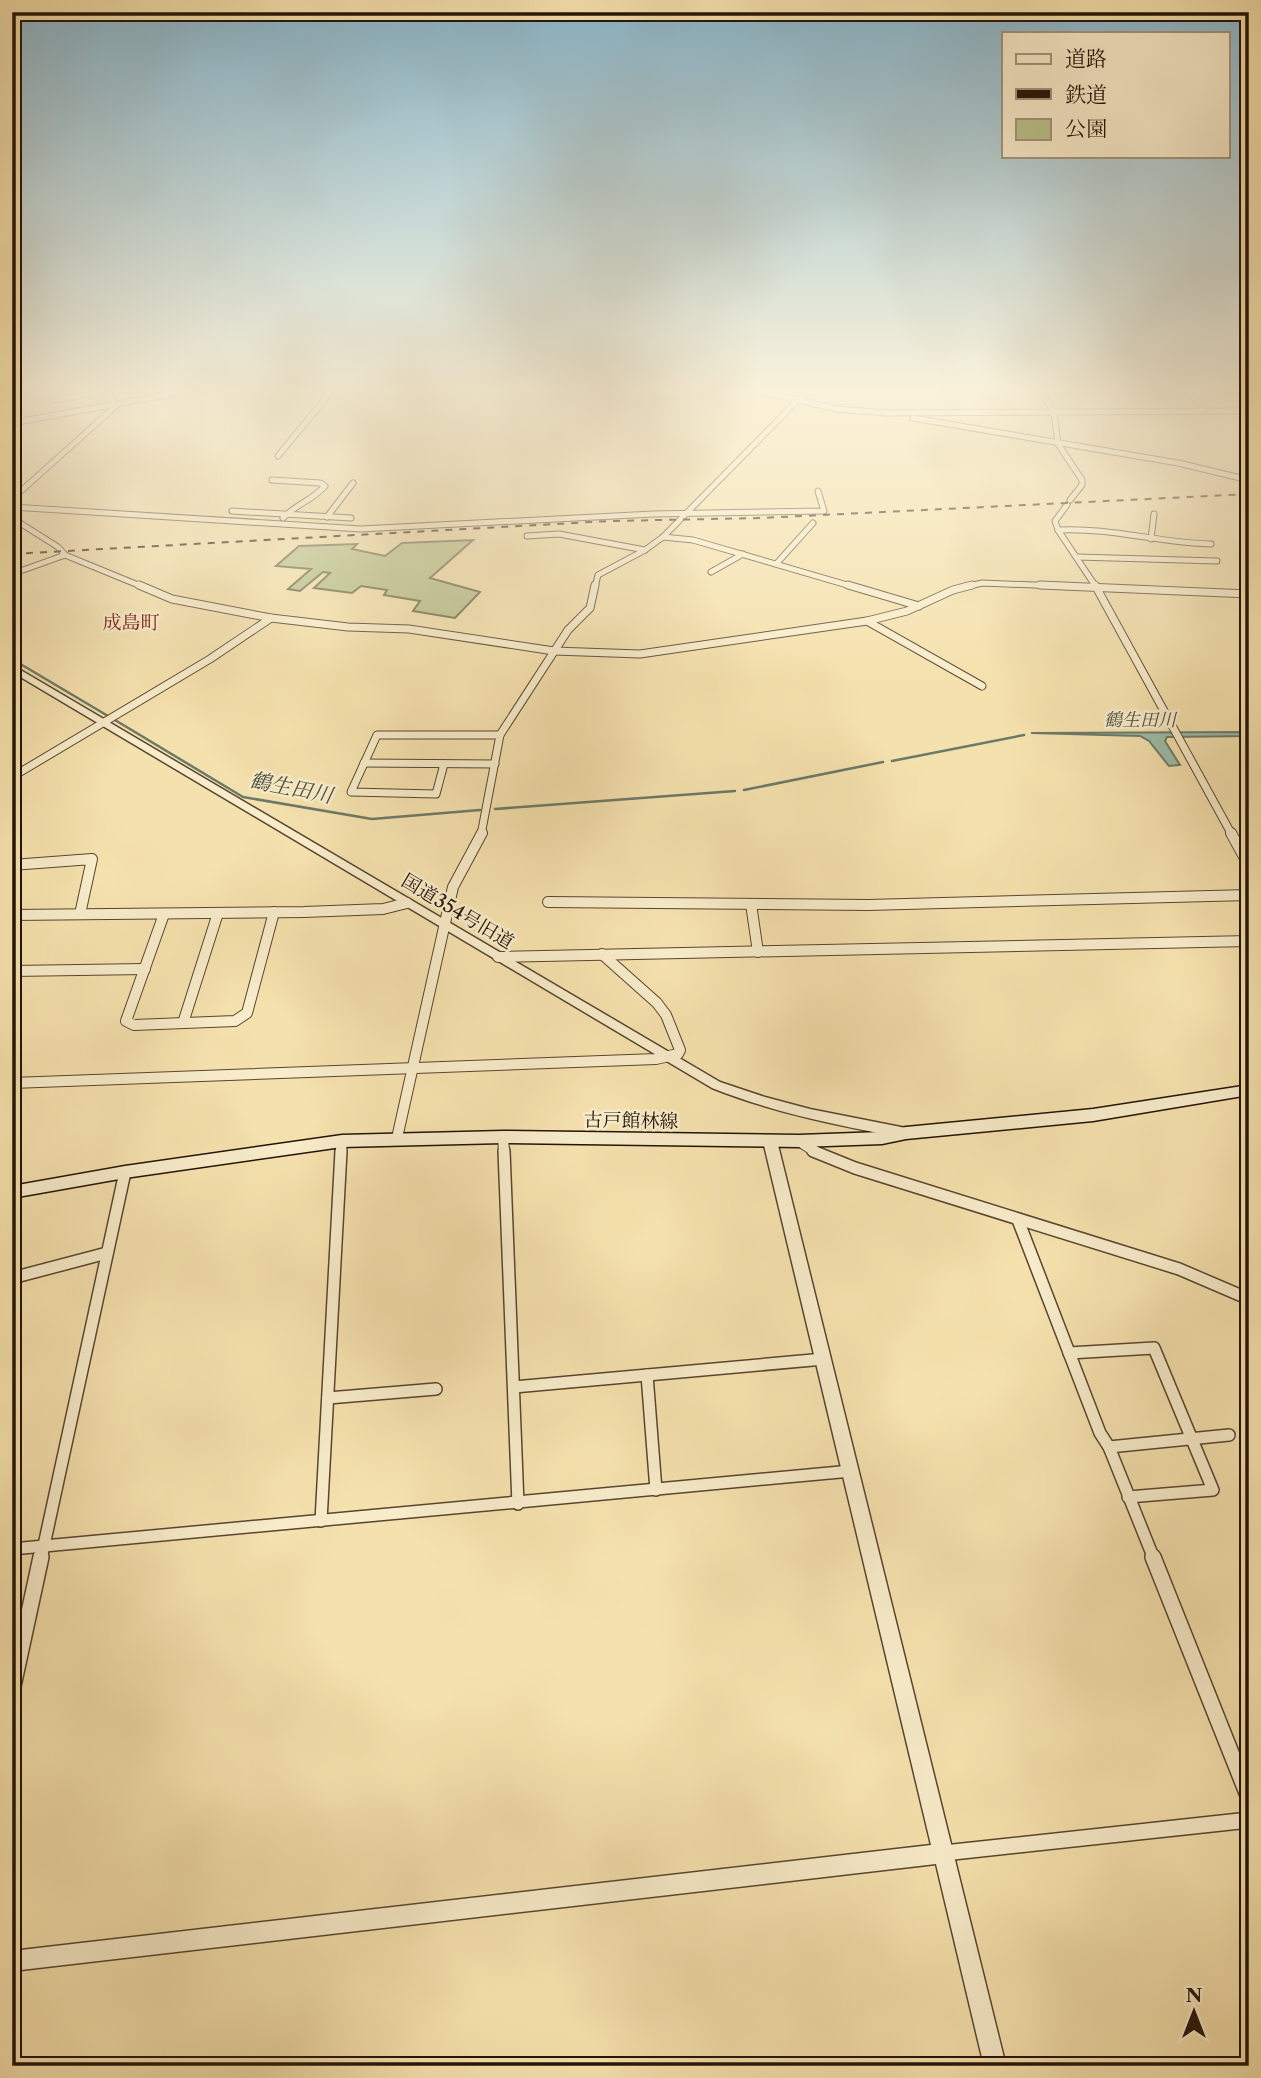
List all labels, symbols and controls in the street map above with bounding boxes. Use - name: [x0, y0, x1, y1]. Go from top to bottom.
- legend: [1002, 32, 1230, 158]
- text: 道路: [1065, 46, 1107, 71]
- text: 鉄道: [1065, 82, 1107, 107]
- text: 公園: [1065, 116, 1107, 141]
- district label: 成島町: [102, 611, 160, 634]
- water label: 鶴生田川: [1104, 709, 1178, 731]
- water label: 鶴生田川: [247, 767, 337, 808]
- street label: 国道354号旧道: [397, 869, 518, 954]
- street label: 古戸館林線: [583, 1108, 679, 1133]
- north arrow: [1160, 1976, 1230, 2046]
- text: N: [1186, 1984, 1202, 2007]

